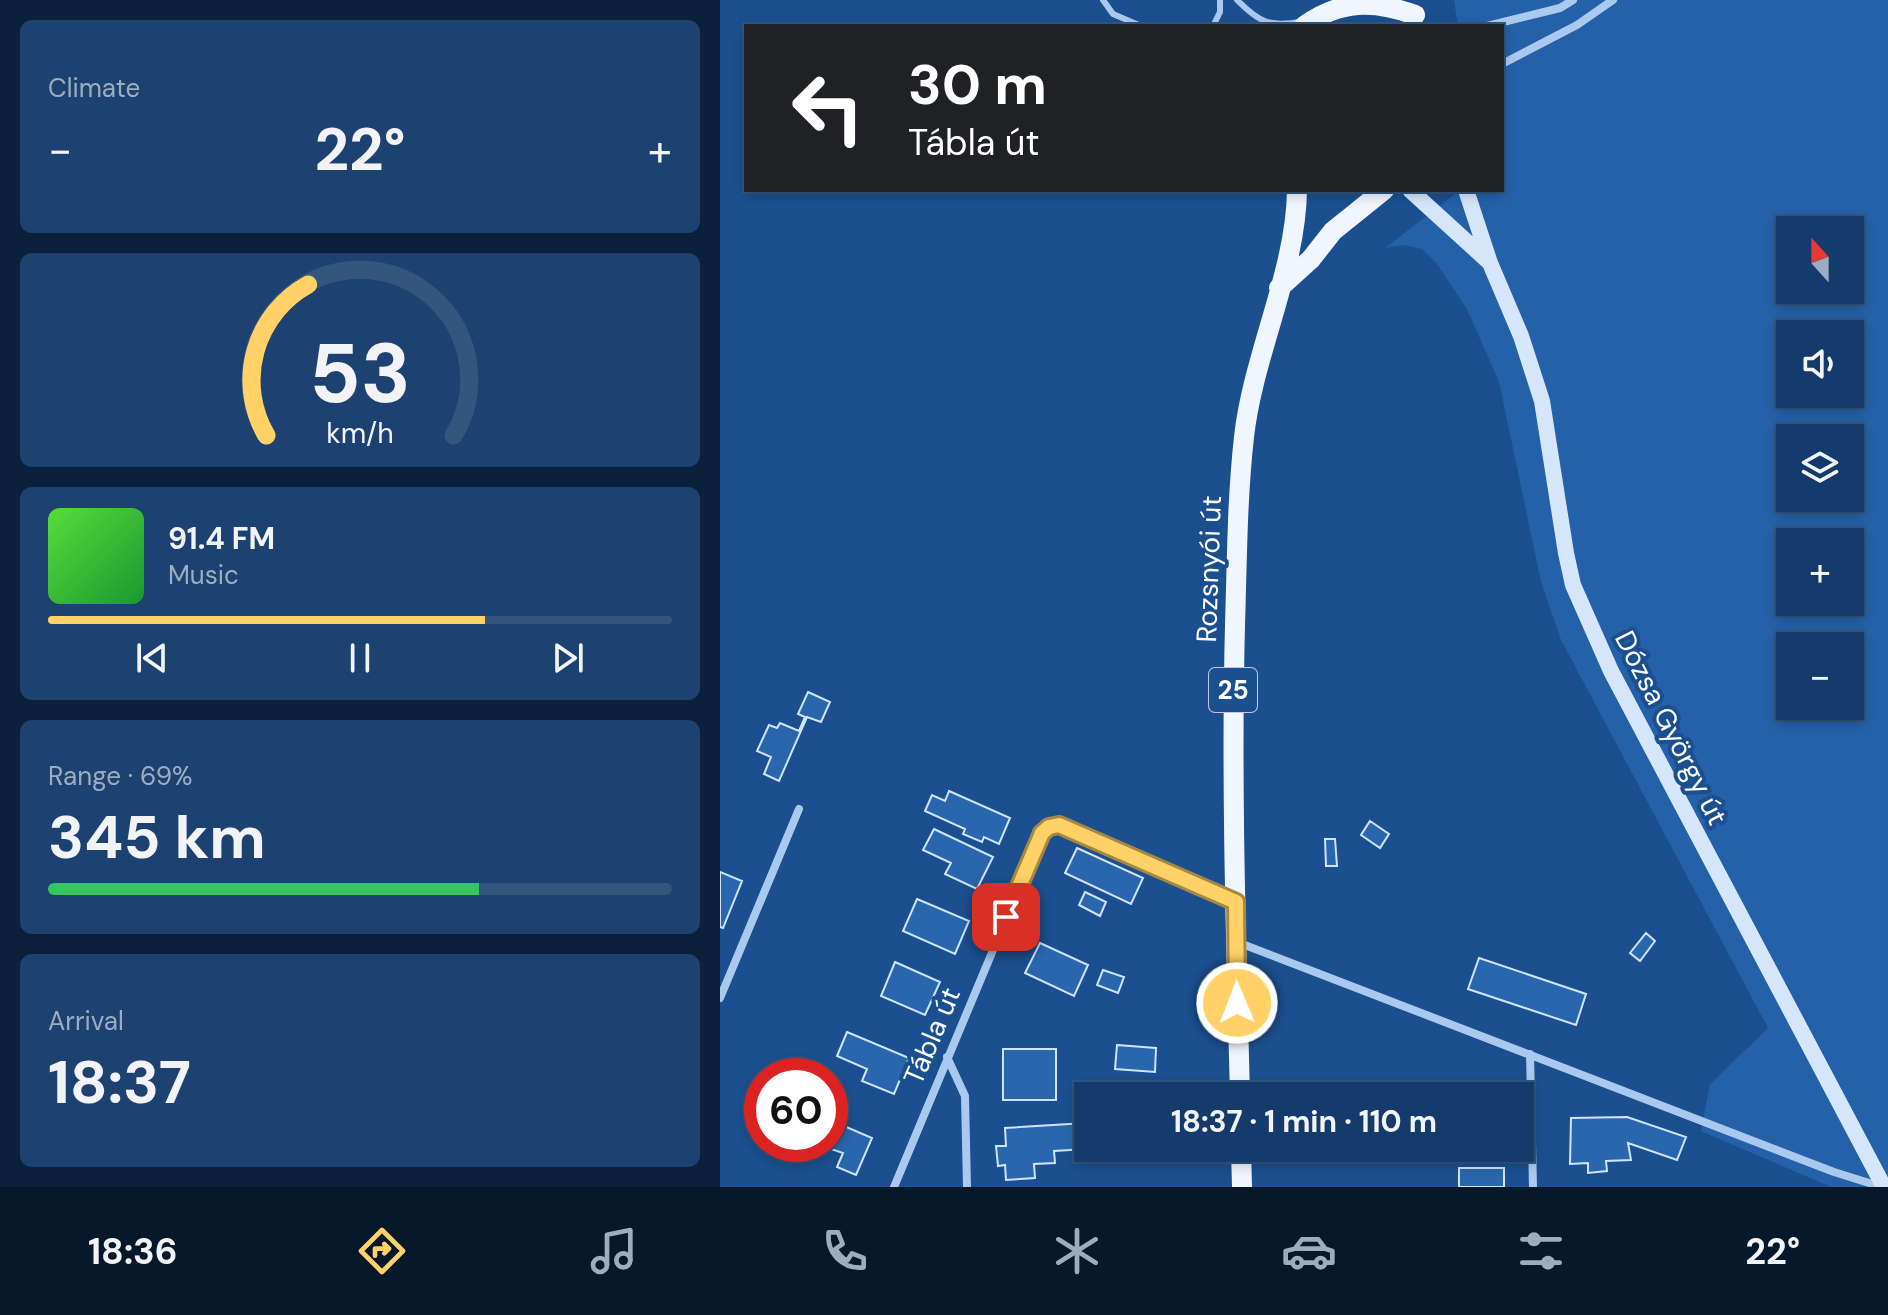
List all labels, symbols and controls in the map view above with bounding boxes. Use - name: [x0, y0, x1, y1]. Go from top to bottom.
- text: 30 m: [908, 48, 1047, 121]
- icon: left: [776, 56, 880, 160]
- text: Climate: [48, 71, 140, 105]
- text: 22°: [314, 110, 406, 189]
- text: Tábla út: [908, 119, 1040, 166]
- text: −: [48, 121, 72, 179]
- text: +: [648, 121, 672, 179]
- north arrow: [1776, 216, 1864, 304]
- map controls: [1776, 216, 1864, 720]
- text: 53: [309, 319, 411, 428]
- button: sound: [1776, 320, 1864, 408]
- text: km/h: [326, 415, 394, 452]
- button: layers: [1776, 424, 1864, 512]
- street label: Rozsnyói út: [1188, 495, 1230, 643]
- text: 91.4 FM: [168, 519, 275, 558]
- button: +: [1776, 528, 1864, 616]
- text: Music: [168, 558, 239, 592]
- street label: Dózsa György út: [1606, 625, 1736, 831]
- button: −: [1776, 632, 1864, 720]
- icon: previous: [130, 636, 174, 680]
- icon: pause: [338, 636, 382, 680]
- icon: next: [546, 636, 590, 680]
- road number: 25: [1209, 668, 1257, 712]
- text: Range · 69%: [48, 759, 192, 793]
- text: 345 km: [48, 798, 266, 877]
- pin: [972, 883, 1040, 951]
- icon: arrive: [984, 895, 1028, 939]
- position arrow: [1195, 961, 1279, 1045]
- street label: Tábla út: [895, 982, 969, 1090]
- text: Arrival: [48, 1004, 124, 1038]
- text: 18:37: [48, 1043, 191, 1122]
- speed limit sign: 60: [744, 1058, 848, 1162]
- text: 18:37 · 1 min · 110 m: [1171, 1102, 1437, 1141]
- icon: directions: [354, 1223, 410, 1279]
- icon: music: [586, 1223, 642, 1279]
- icon: phone: [817, 1223, 873, 1279]
- icon: climate: [1049, 1223, 1105, 1279]
- icon: car: [1281, 1223, 1337, 1279]
- icon: filters: [1513, 1223, 1569, 1279]
- text: 18:36: [88, 1228, 178, 1275]
- text: 22°: [1745, 1228, 1800, 1275]

